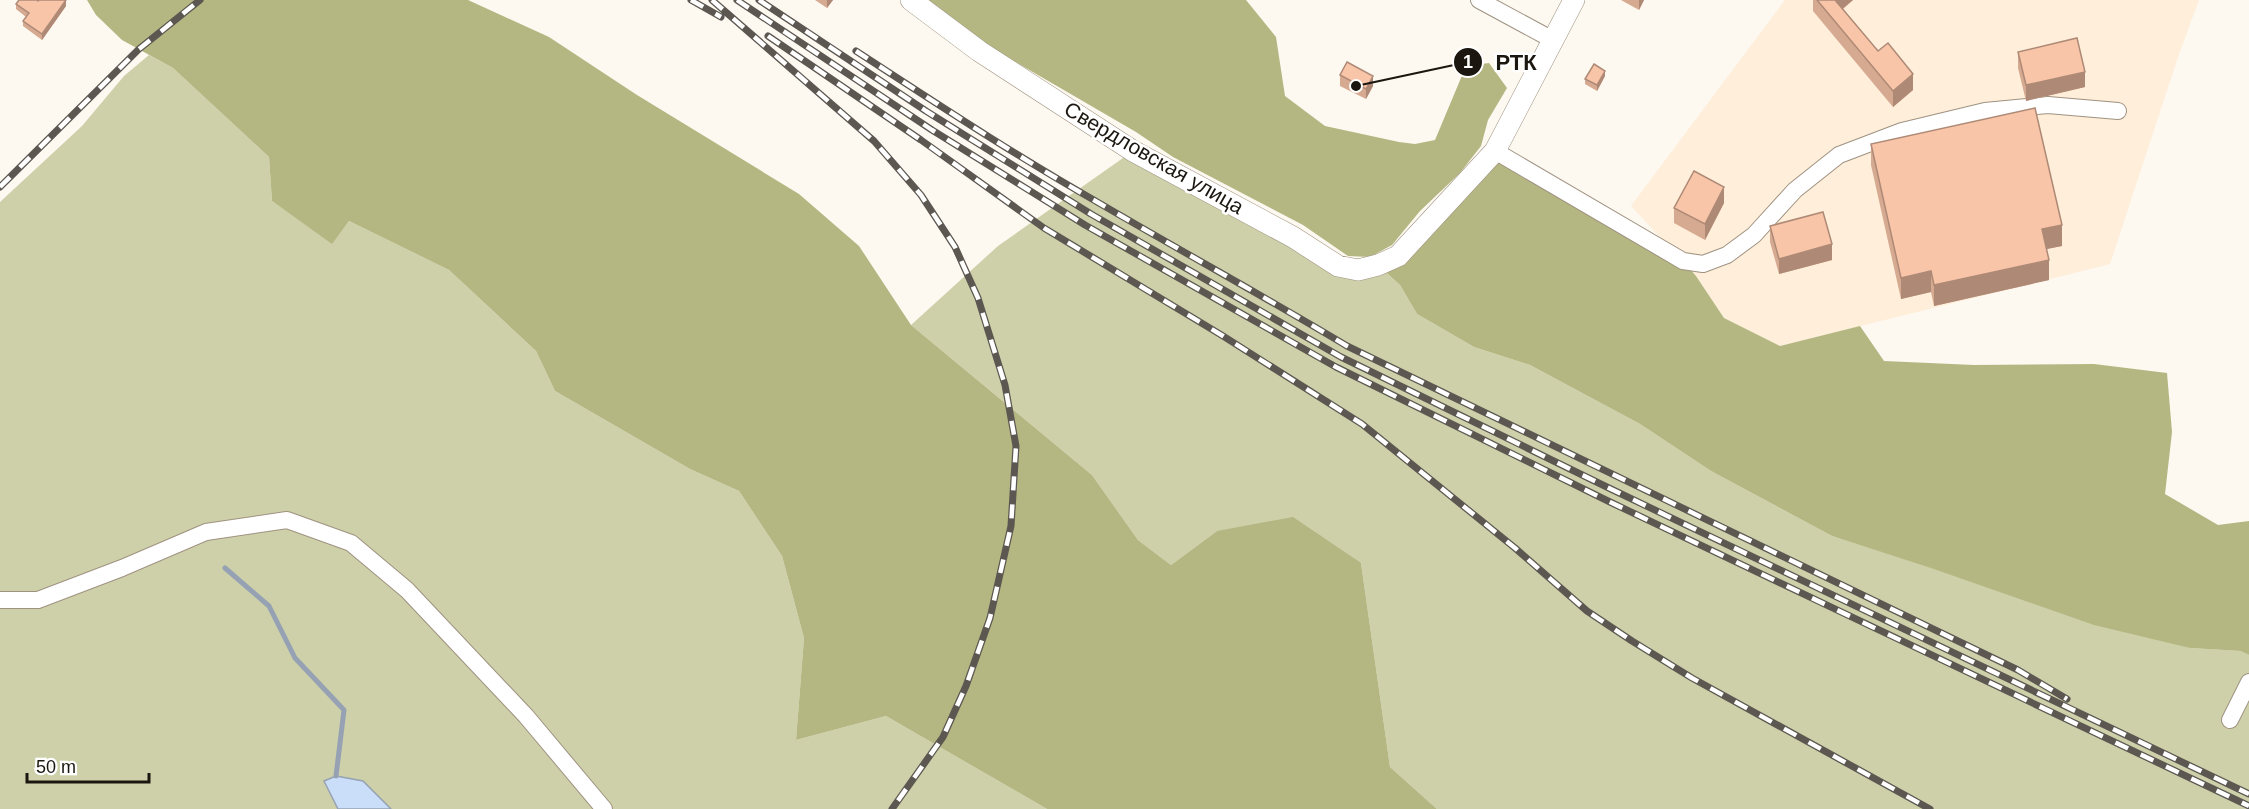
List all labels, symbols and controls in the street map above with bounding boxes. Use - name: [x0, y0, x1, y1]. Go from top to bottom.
- callout: РТК: [1453, 42, 1549, 82]
- text: РТК: [1495, 50, 1537, 75]
- text: 1: [1463, 52, 1473, 72]
- street label: Свердловская улица: [1061, 97, 1248, 218]
- scale bar: [27, 746, 148, 784]
- text: 50 m: [36, 757, 76, 777]

